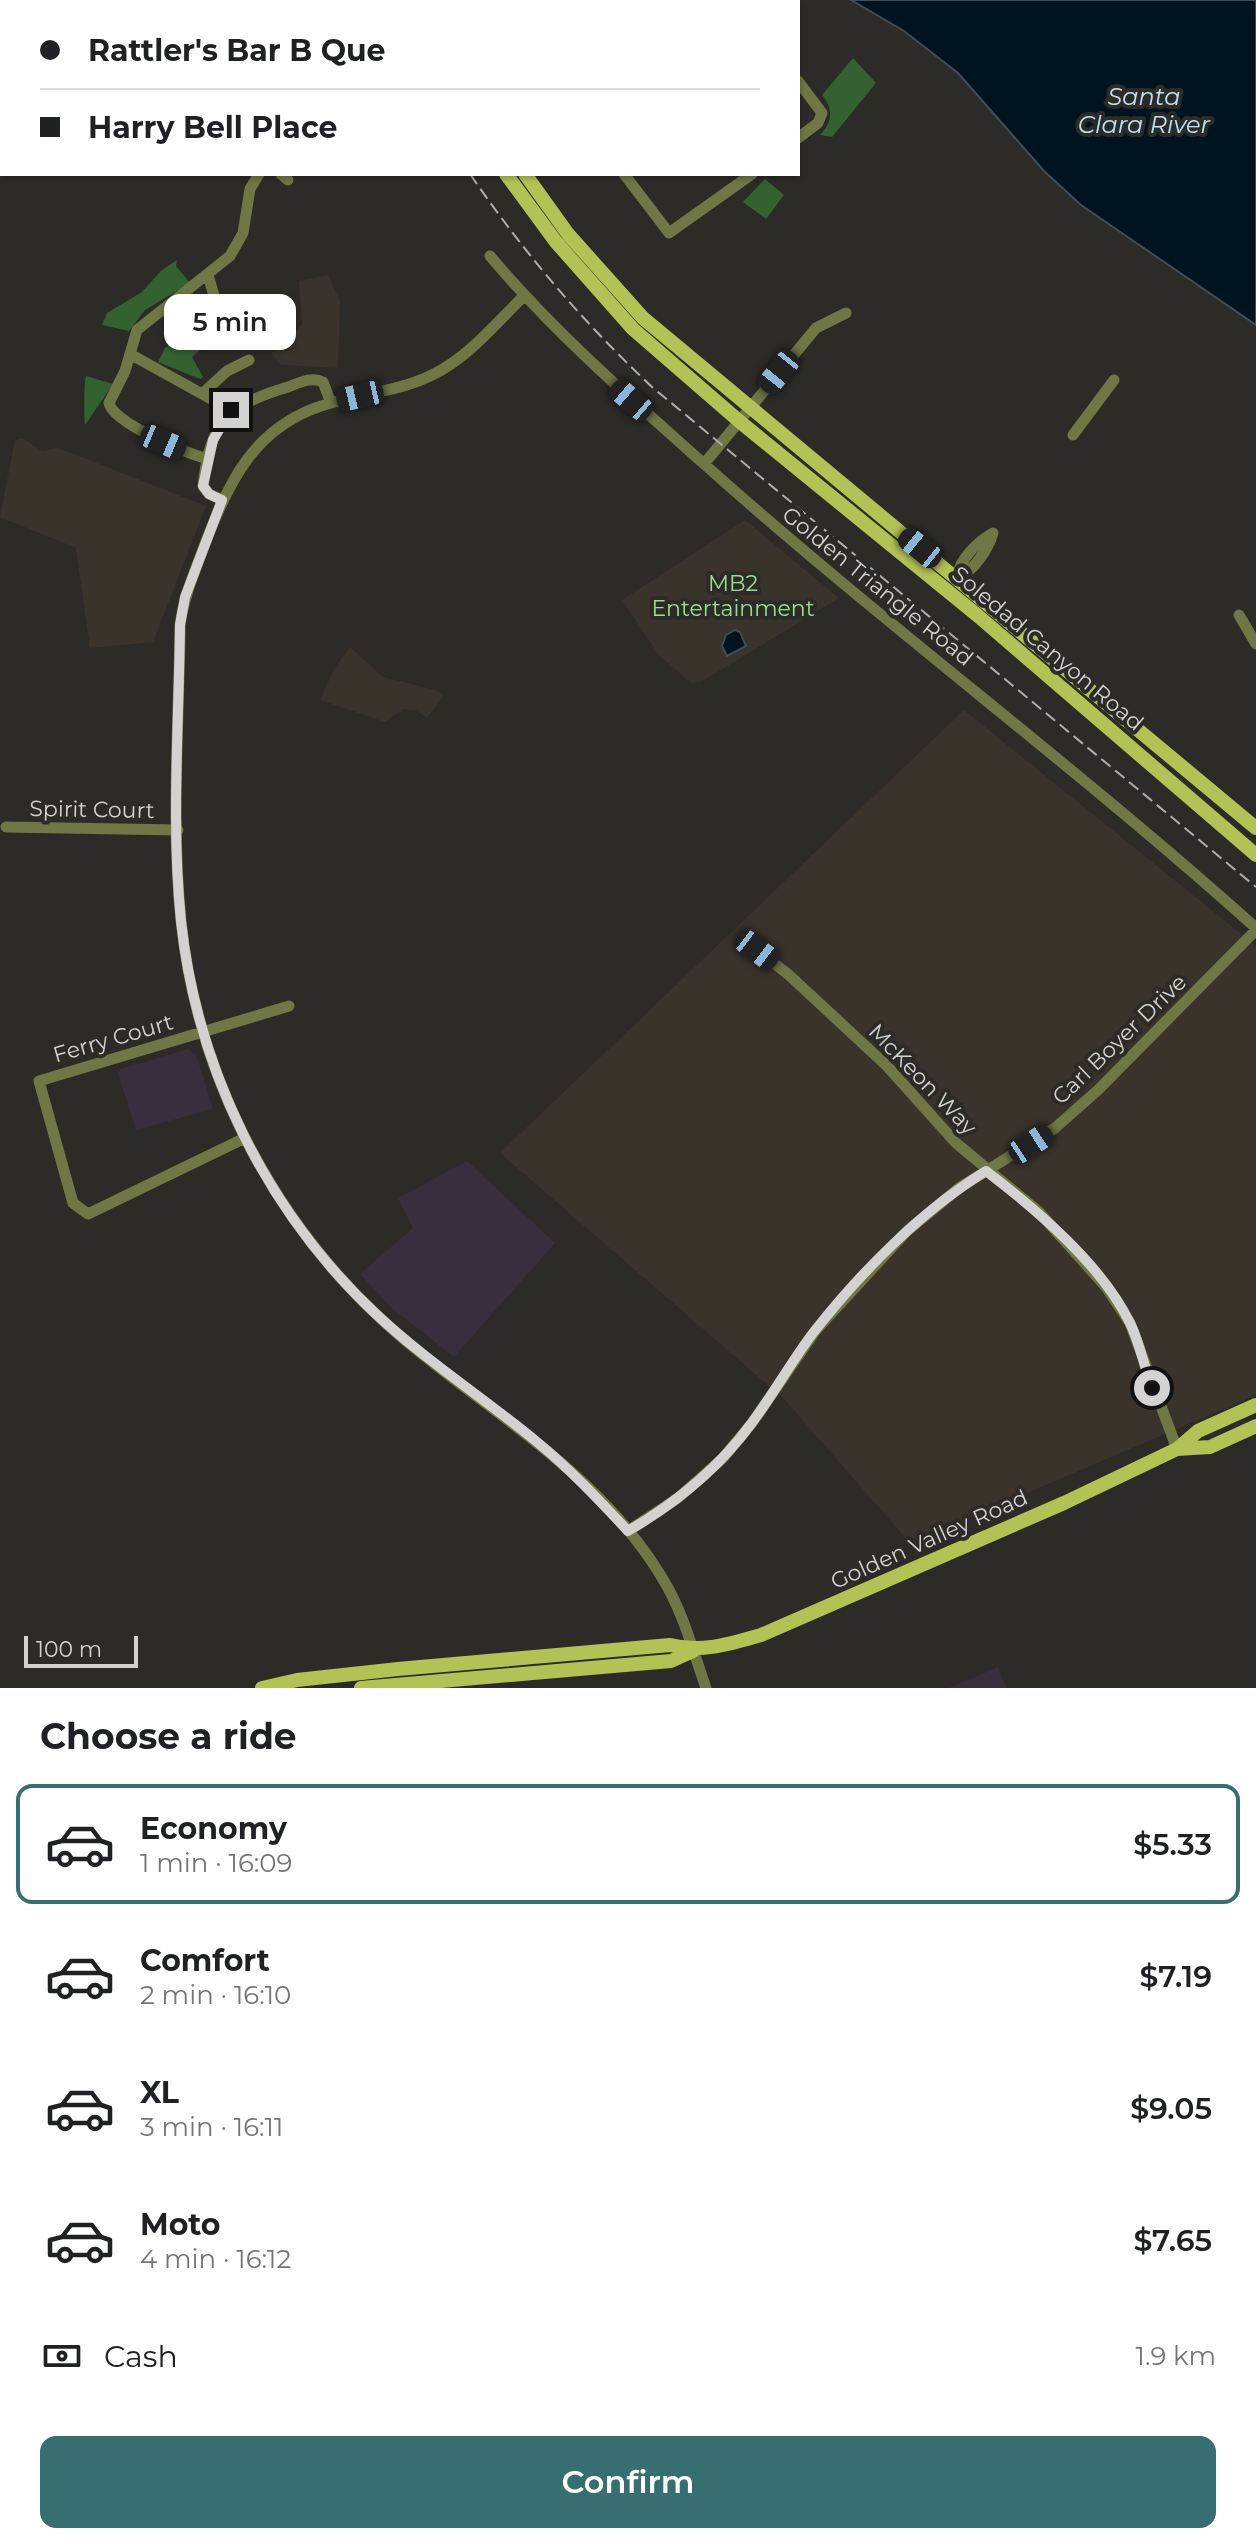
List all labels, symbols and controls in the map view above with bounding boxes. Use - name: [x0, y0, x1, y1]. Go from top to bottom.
- text: Rattler's Bar B Que: [88, 32, 386, 69]
- water label: Santa Clara River: [1078, 82, 1212, 139]
- text: Harry Bell Place: [88, 109, 337, 146]
- callout: 5 min: [165, 294, 297, 350]
- text: 5 min: [192, 306, 268, 338]
- car: [755, 346, 803, 398]
- car: [605, 375, 657, 425]
- car: [334, 379, 386, 413]
- route end: [213, 392, 249, 428]
- car: [136, 422, 190, 462]
- street label: Golden Triangle Road: [777, 501, 979, 672]
- car: [894, 524, 946, 572]
- street label: Soledad Canyon Road: [946, 560, 1149, 736]
- park label: MB2 Entertainment: [651, 570, 815, 622]
- street label: Spirit Court: [29, 795, 155, 824]
- car: [731, 926, 783, 974]
- street label: Carl Boyer Drive: [1047, 969, 1192, 1110]
- street label: Ferry Court: [50, 1008, 176, 1068]
- street label: McKeon Way: [863, 1018, 982, 1141]
- car: [1004, 1121, 1058, 1167]
- route start: [1134, 1370, 1170, 1406]
- street label: Golden Valley Road: [826, 1484, 1032, 1595]
- scale bar: [24, 1632, 138, 1668]
- text: 100 m: [36, 1636, 102, 1663]
- text: Choose a ride: [40, 1714, 297, 1758]
- icon: car: [44, 1808, 116, 1880]
- text: Economy: [140, 1810, 287, 1847]
- text: $5.33: [1133, 1826, 1212, 1863]
- text: 1 min · 16:09: [140, 1847, 292, 1879]
- icon: car: [44, 1940, 116, 2012]
- text: Comfort: [140, 1942, 270, 1979]
- text: $7.19: [1140, 1958, 1212, 1995]
- text: 2 min · 16:10: [140, 1979, 291, 2011]
- icon: car: [44, 2072, 116, 2144]
- text: XL: [140, 2074, 179, 2111]
- text: $9.05: [1130, 2090, 1212, 2127]
- text: 3 min · 16:11: [140, 2111, 283, 2143]
- icon: car: [44, 2204, 116, 2276]
- text: Moto: [140, 2206, 221, 2243]
- text: $7.65: [1133, 2222, 1212, 2259]
- text: 4 min · 16:12: [140, 2243, 291, 2275]
- icon: cash: [40, 2334, 84, 2378]
- text: Cash: [104, 2338, 178, 2375]
- text: 1.9 km: [1136, 2340, 1216, 2372]
- button: Confirm: [40, 2436, 1216, 2528]

